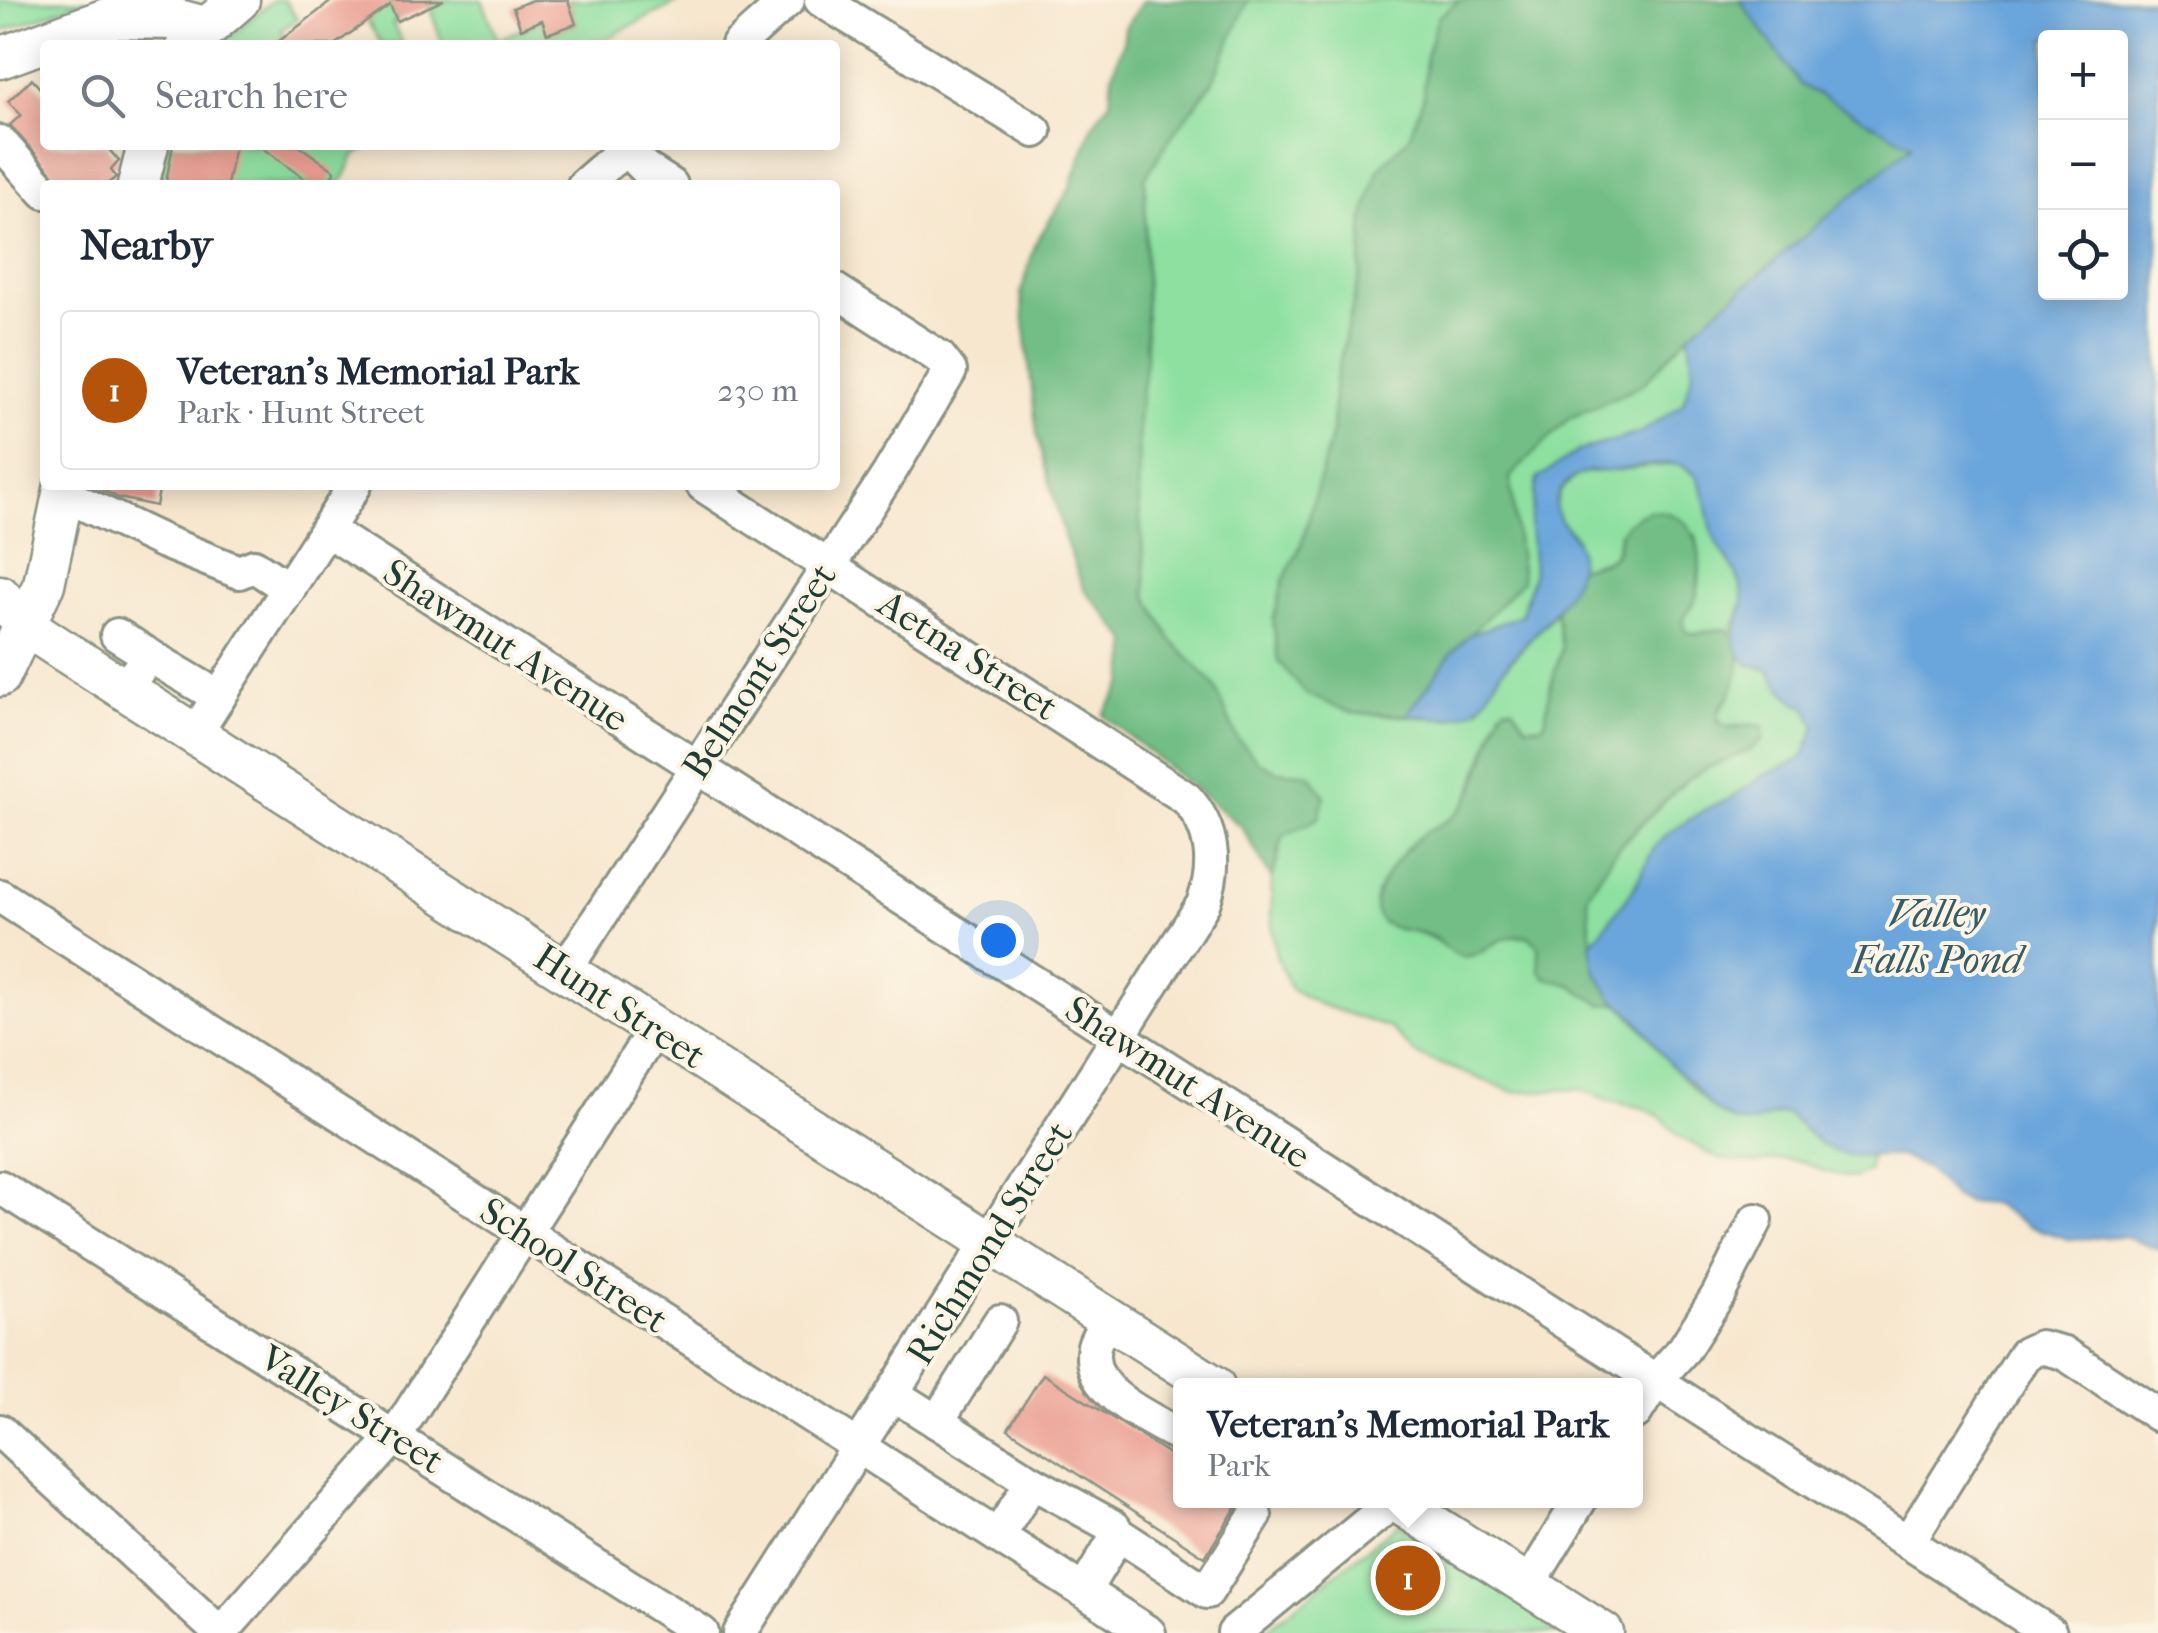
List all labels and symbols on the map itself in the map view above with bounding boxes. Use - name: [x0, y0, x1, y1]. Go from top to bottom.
- street label: Shawmut Avenue: [375, 549, 637, 741]
- street label: Belmont Street: [673, 555, 846, 788]
- street label: Aetna Street: [868, 580, 1066, 730]
- water label: Valley Falls Pond: [1850, 891, 2027, 983]
- your location: [973, 915, 1024, 966]
- street label: Hunt Street: [526, 934, 714, 1079]
- street label: Shawmut Avenue: [1057, 986, 1319, 1178]
- street label: Richmond Street: [897, 1113, 1082, 1373]
- street label: School Street: [471, 1188, 676, 1343]
- street label: Valley Street: [251, 1335, 452, 1484]
- pin: 1: [1376, 1540, 1440, 1616]

